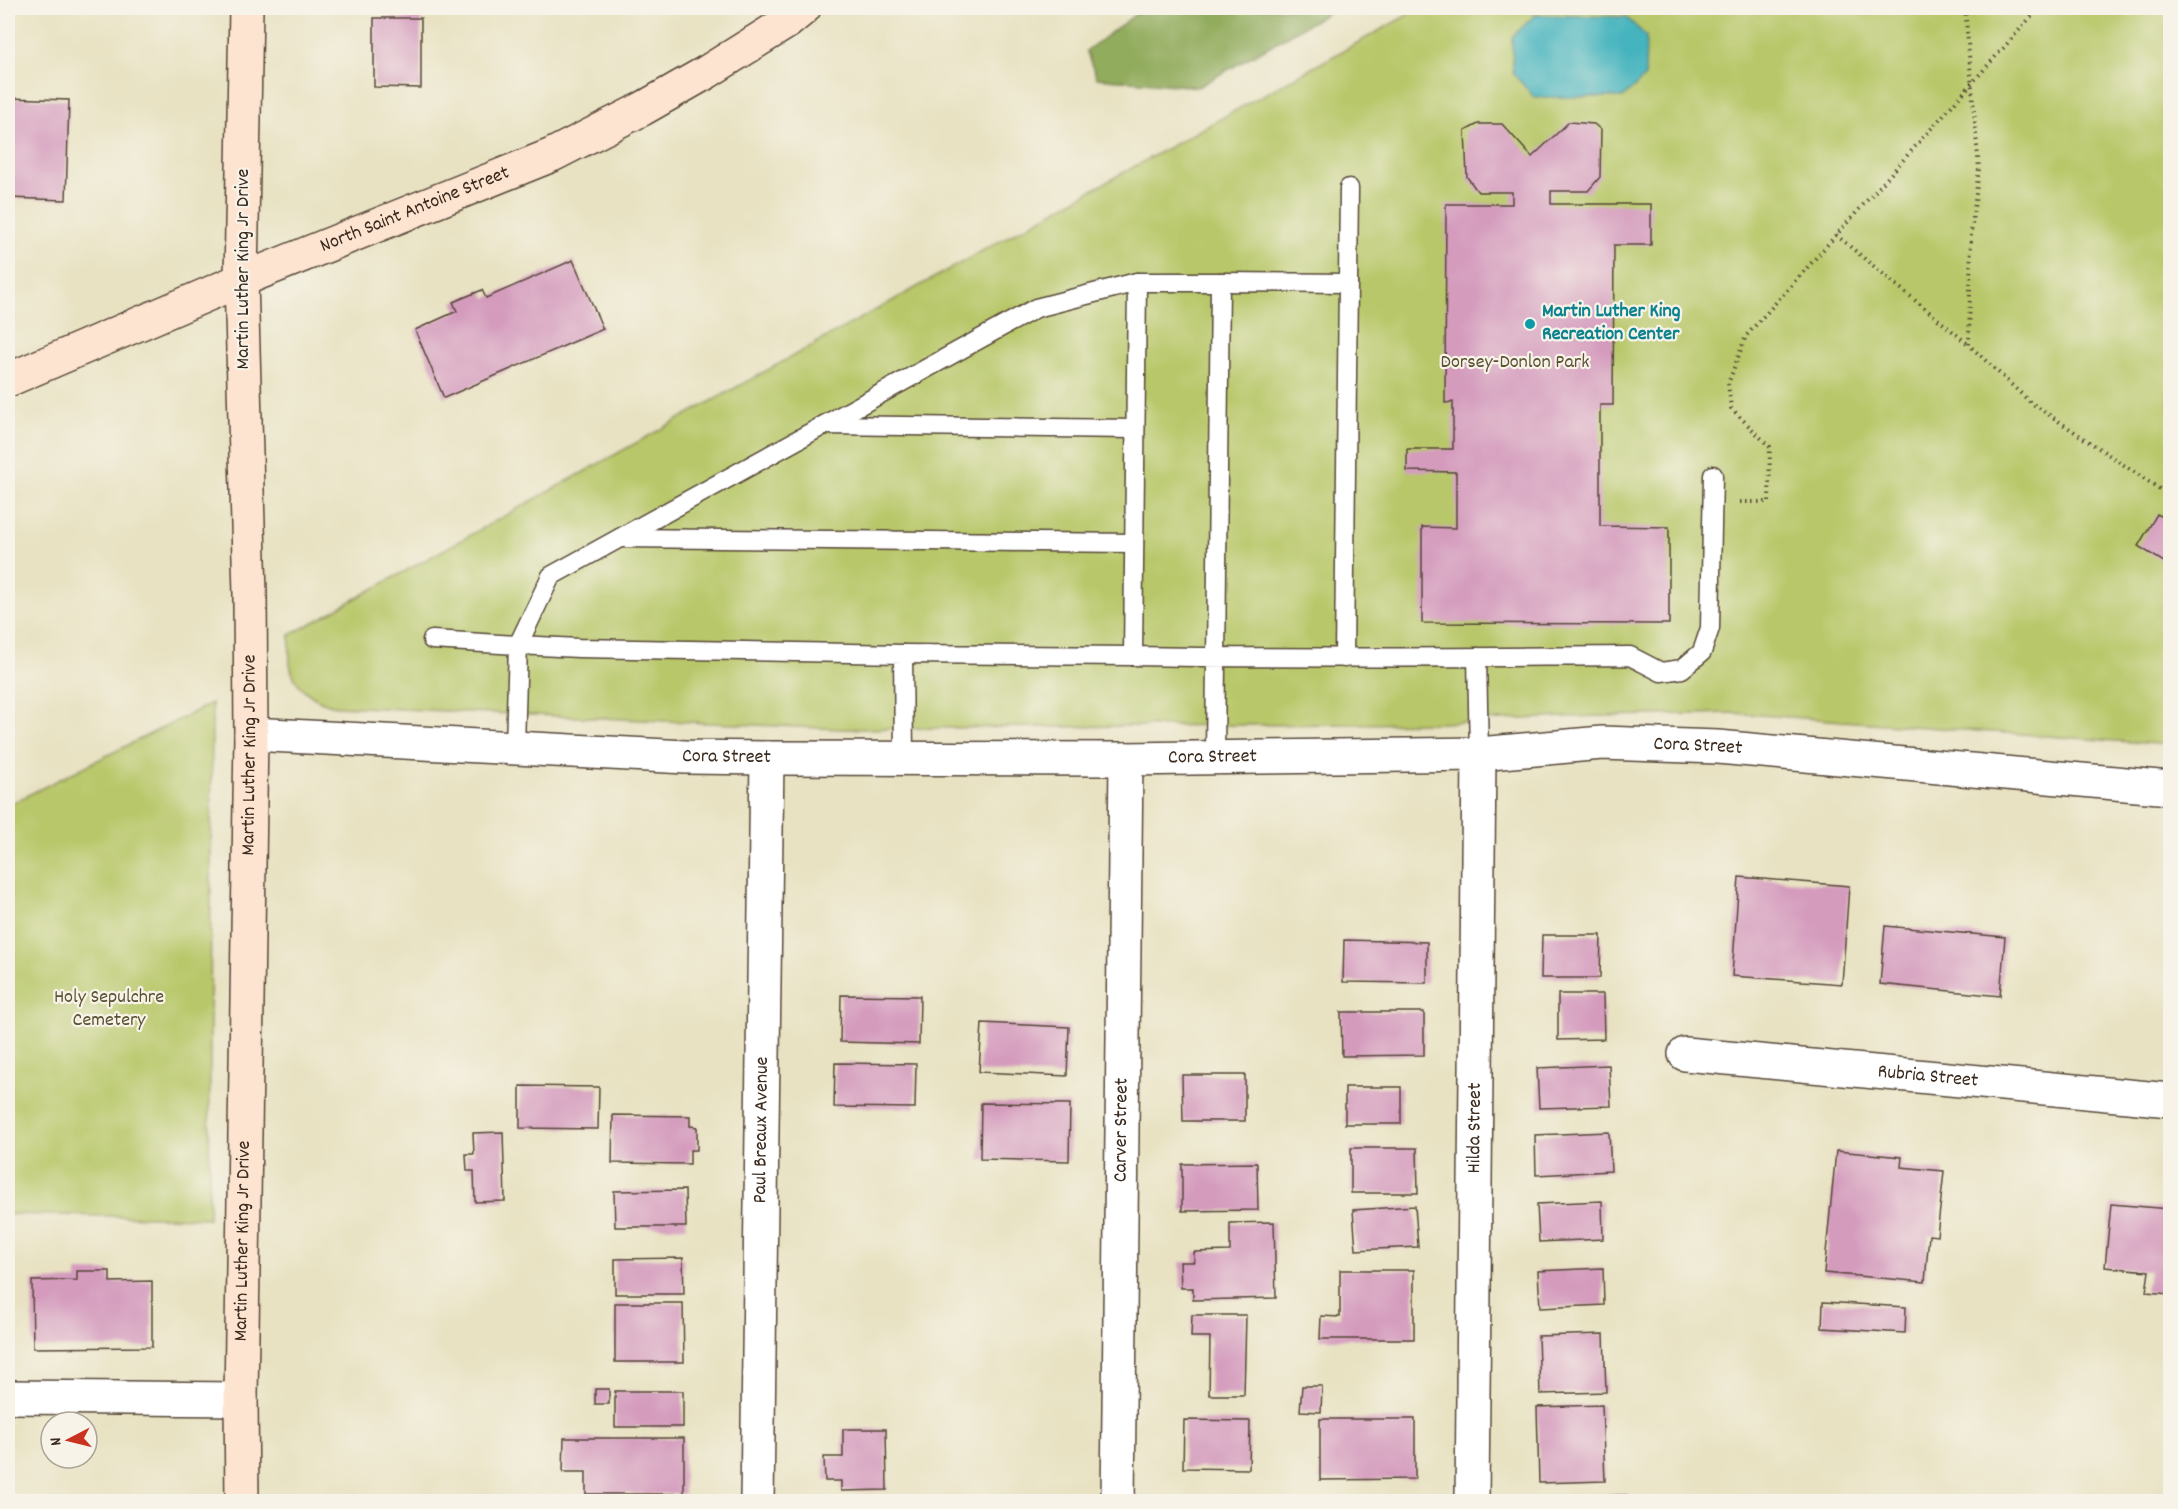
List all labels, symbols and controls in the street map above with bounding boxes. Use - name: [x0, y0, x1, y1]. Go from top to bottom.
- street label: North Saint Antoine Street: [316, 159, 514, 261]
- street label: Martin Luther King Jr Drive: [230, 168, 258, 369]
- place label: Martin Luther King Recreation Center: [1542, 298, 1681, 349]
- marker: Martin Luther King Recreation Center: [1523, 317, 1537, 331]
- park label: Dorsey-Donlon Park: [1441, 349, 1589, 377]
- street label: Martin Luther King Jr Drive: [235, 654, 265, 856]
- street label: Cora Street: [1653, 731, 1743, 763]
- street label: Cora Street: [682, 743, 771, 772]
- street label: Cora Street: [1168, 743, 1257, 772]
- park label: Holy Sepulchre Cemetery: [54, 984, 164, 1035]
- street label: Paul Breaux Avenue: [747, 1056, 777, 1204]
- street label: Rubria Street: [1876, 1058, 1979, 1096]
- street label: Carver Street: [1107, 1078, 1137, 1182]
- street label: Hilda Street: [1461, 1083, 1490, 1174]
- street label: Martin Luther King Jr Drive: [228, 1140, 259, 1342]
- north arrow: [39, 1410, 99, 1470]
- text: N: [45, 1436, 68, 1447]

